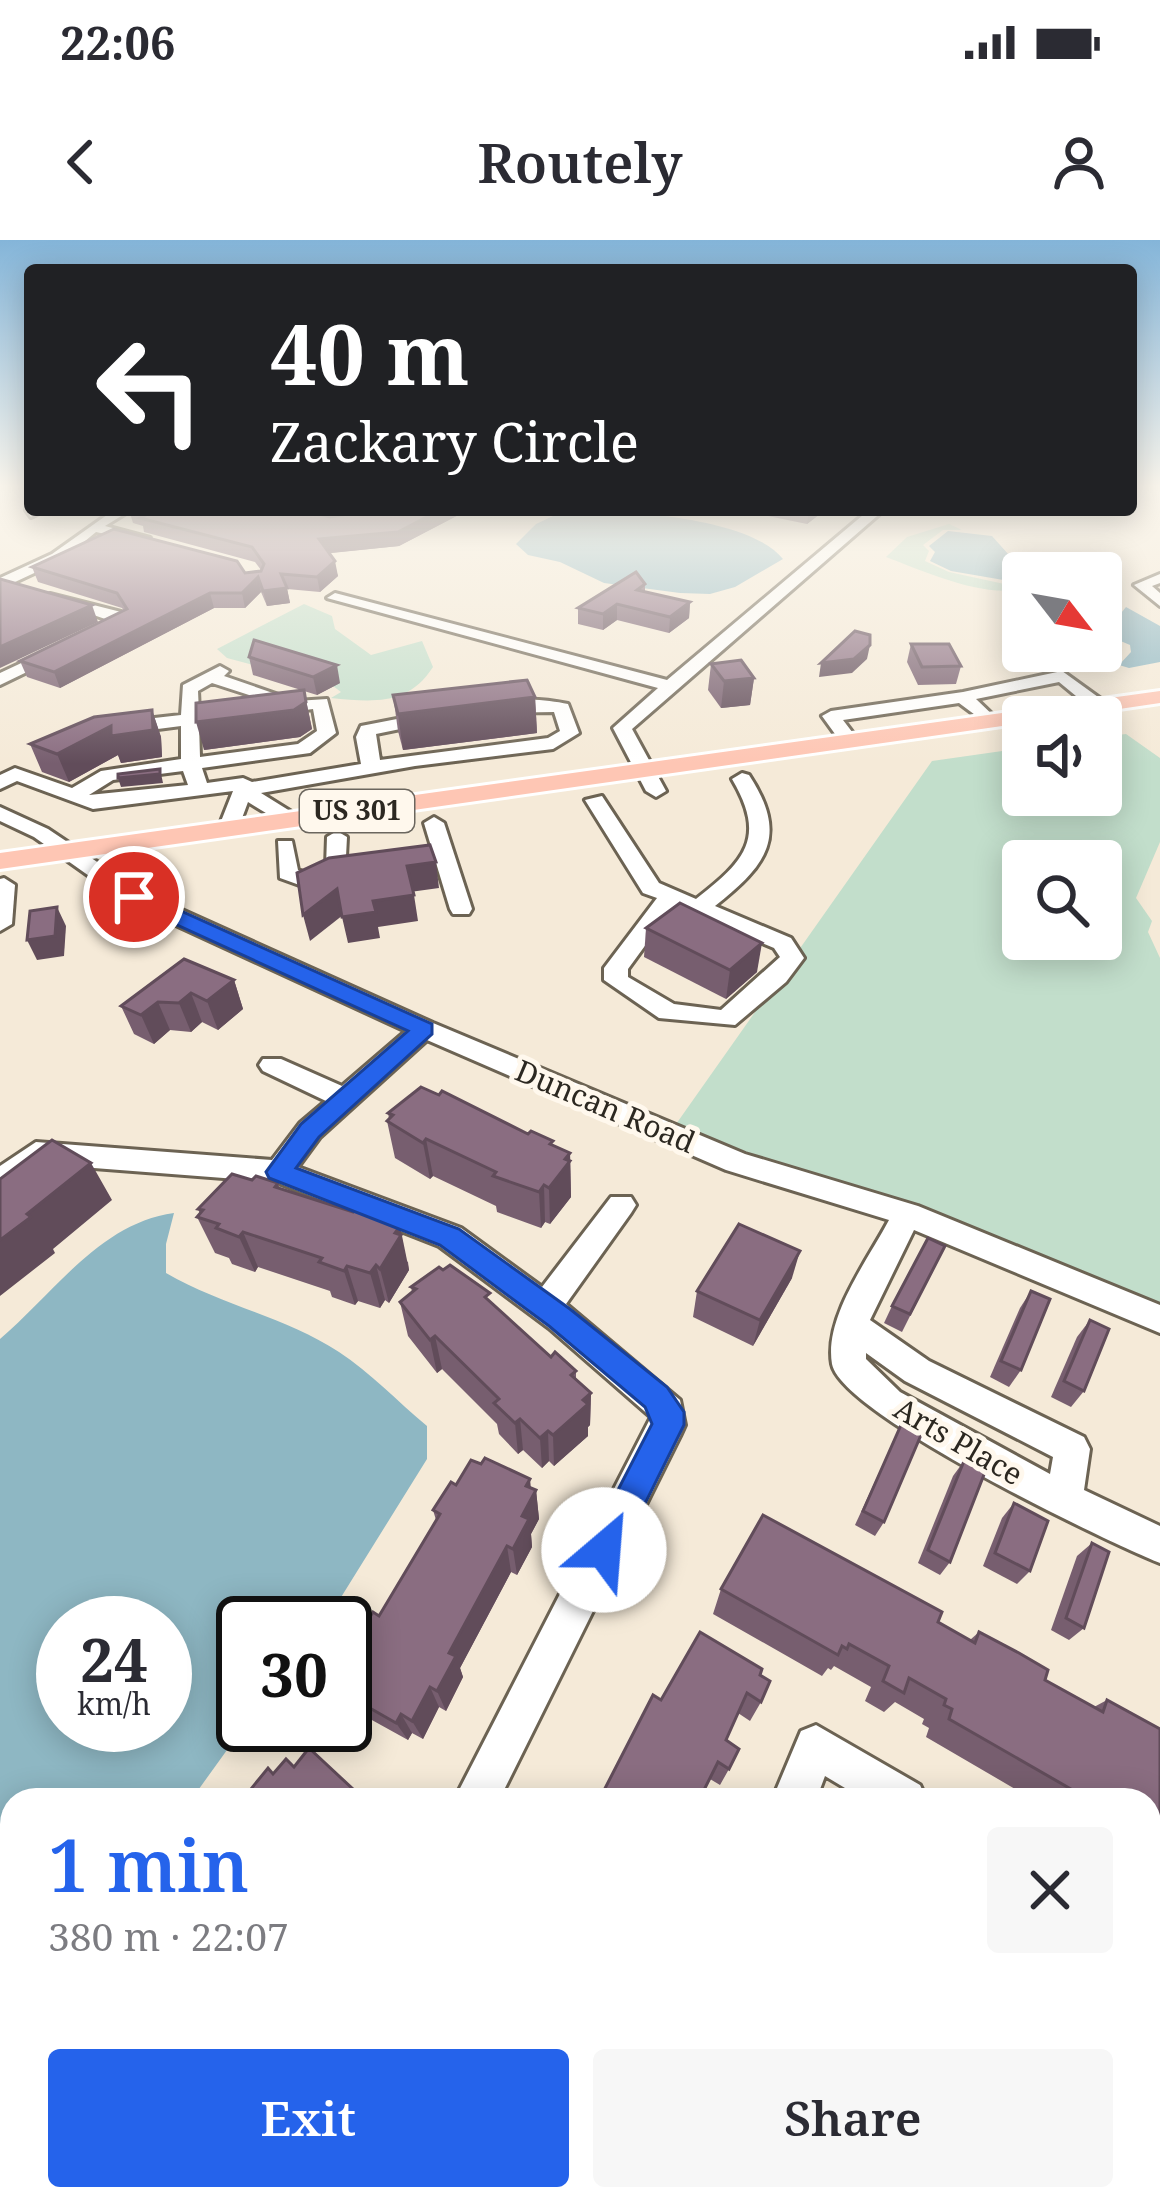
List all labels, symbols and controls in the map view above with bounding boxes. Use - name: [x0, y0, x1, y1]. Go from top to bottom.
- text: 22:06: [60, 12, 175, 73]
- text: Routely: [477, 125, 683, 199]
- icon: back: [48, 129, 114, 195]
- icon: person: [1046, 129, 1112, 195]
- text: 40 m: [270, 295, 470, 410]
- icon: left: [72, 312, 228, 468]
- text: Zackary Circle: [270, 404, 639, 478]
- north arrow: [1002, 552, 1122, 672]
- map controls: [1002, 552, 1122, 960]
- button: sound: [1002, 696, 1122, 816]
- road number: US 301: [300, 790, 414, 832]
- button: search: [1002, 840, 1122, 960]
- pin: [83, 846, 185, 948]
- icon: arrive: [101, 864, 167, 930]
- street label: Duncan Road: [510, 1049, 702, 1162]
- street label: Arts Place: [887, 1387, 1031, 1494]
- position arrow: [541, 1487, 667, 1613]
- speed limit sign: 30: [216, 1596, 372, 1752]
- text: 24: [80, 1618, 148, 1700]
- text: km/h: [77, 1683, 151, 1724]
- text: 1 min: [48, 1815, 249, 1913]
- button: close: [987, 1827, 1113, 1953]
- text: 380 m · 22:07: [48, 1909, 289, 1962]
- button: Exit: [48, 2049, 569, 2187]
- button: Share: [593, 2049, 1113, 2187]

